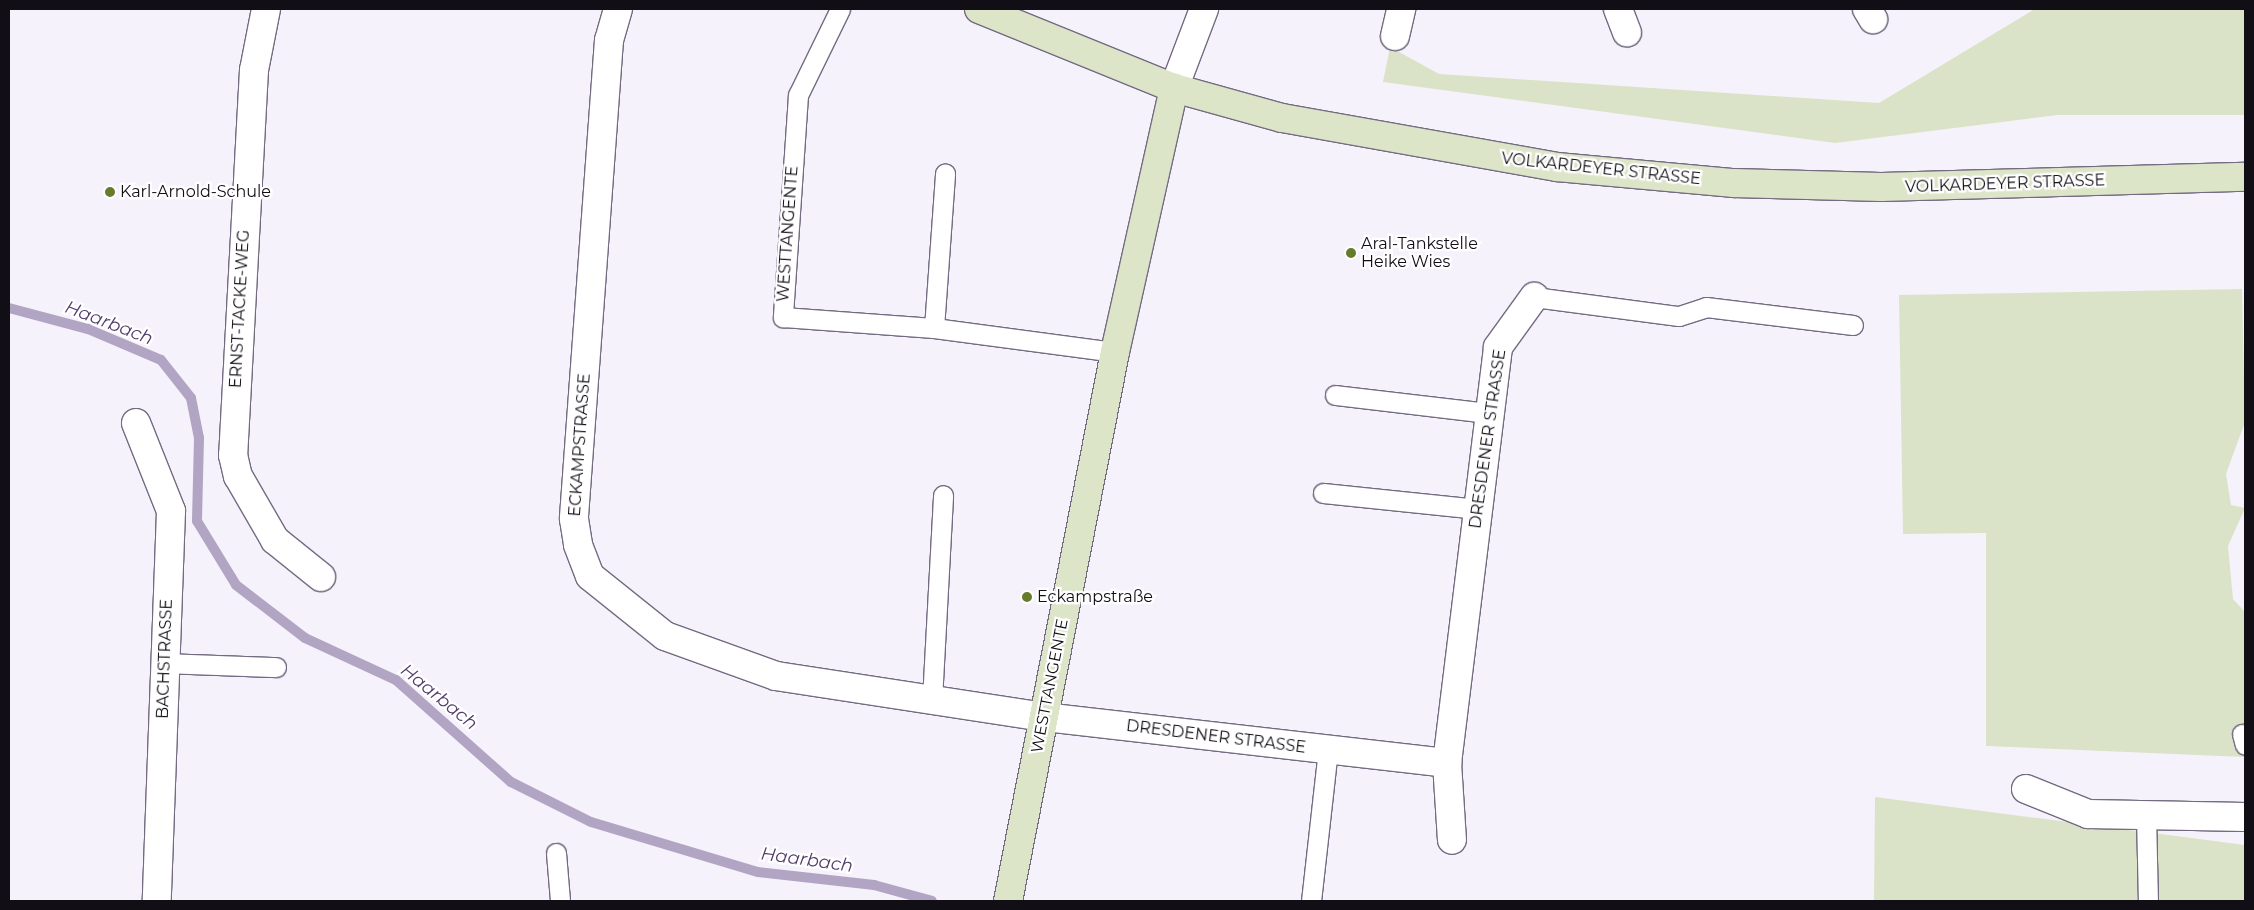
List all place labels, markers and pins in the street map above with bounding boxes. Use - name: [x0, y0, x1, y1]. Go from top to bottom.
- place label: Karl-Arnold-Schule: [120, 182, 271, 202]
- marker: Karl-Arnold-Schule: [104, 186, 116, 198]
- place label: Aral-Tankstelle Heike Wies: [1361, 234, 1478, 272]
- marker: Aral-Tankstelle Heike Wies: [1345, 247, 1357, 259]
- place label: Eckampstraße: [1037, 587, 1153, 607]
- marker: Eckampstraße: [1021, 591, 1033, 603]

